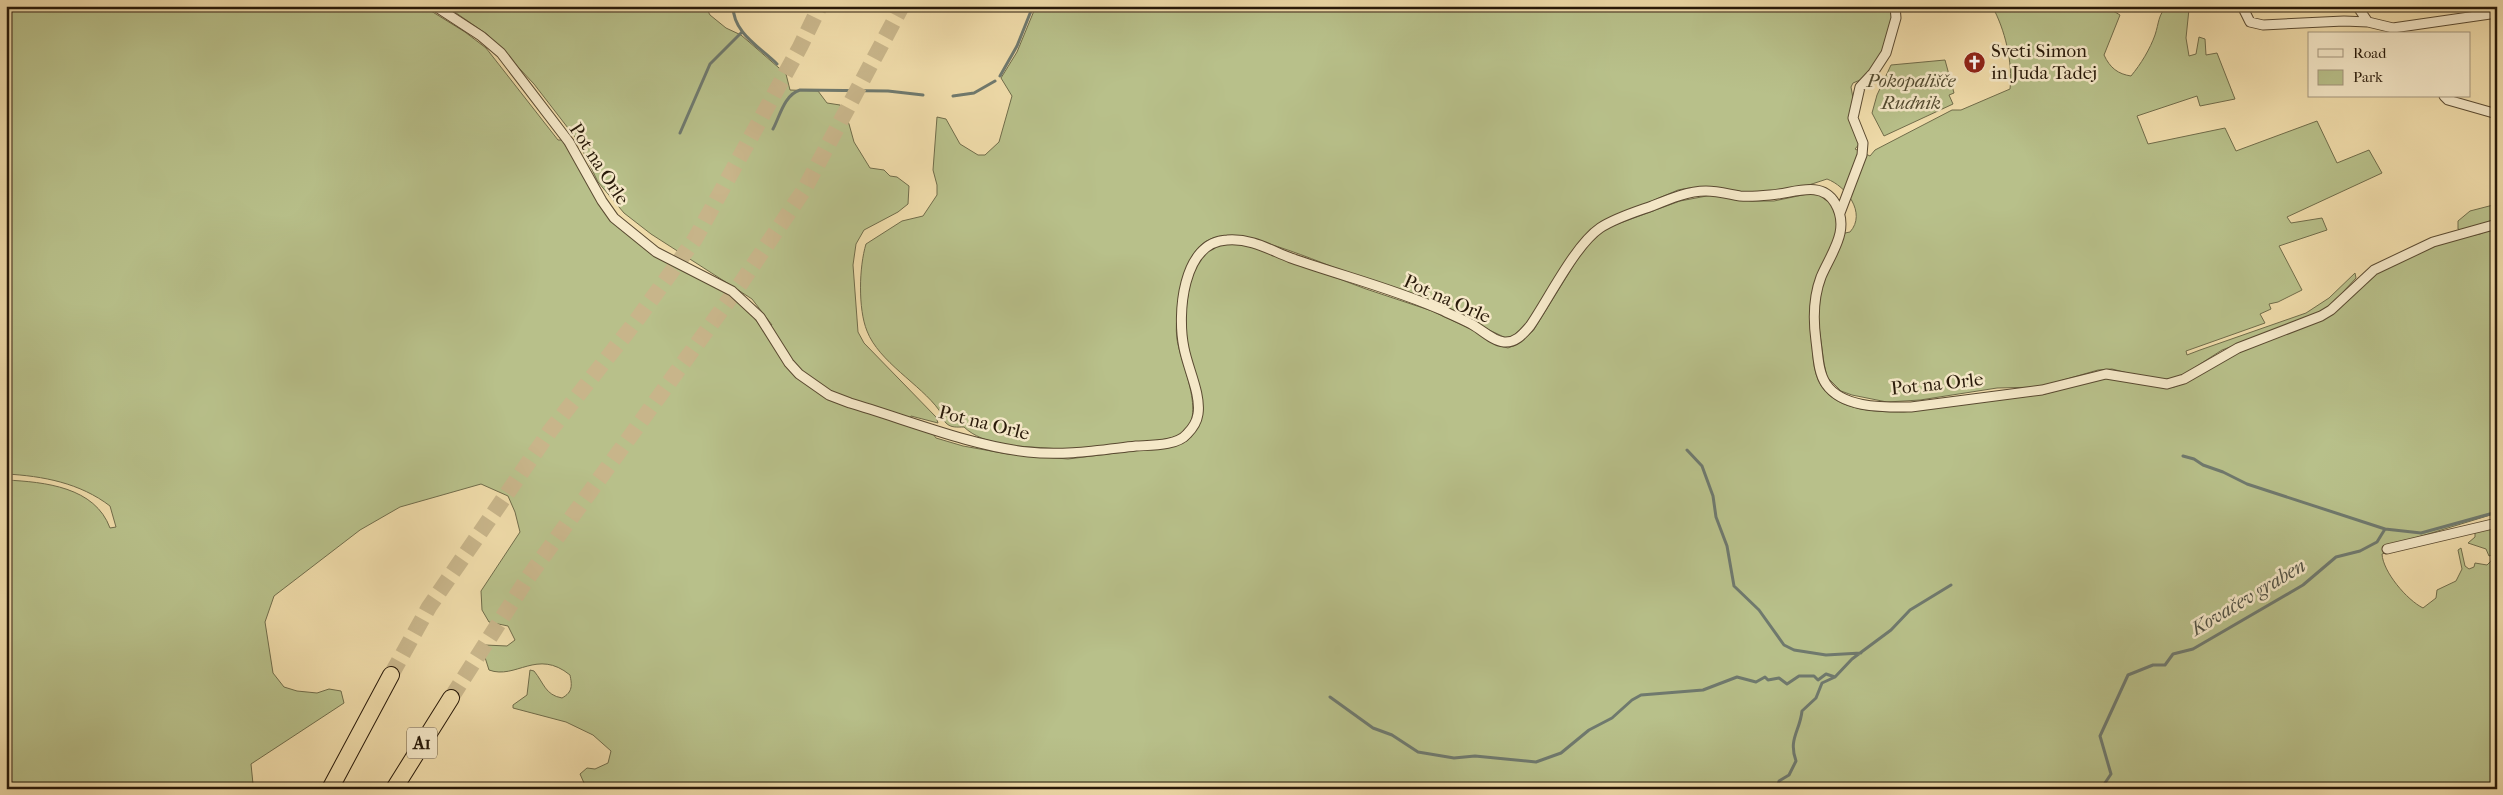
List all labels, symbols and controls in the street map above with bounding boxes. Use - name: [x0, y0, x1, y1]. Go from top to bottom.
- legend: [2308, 32, 2470, 98]
- place label: Sveti Simon in Juda Tadej: [1991, 40, 2097, 84]
- text: Road: [2353, 44, 2387, 62]
- church icon: Sveti Simon in Juda Tadej: [1963, 50, 1987, 74]
- text: Park: [2353, 68, 2383, 86]
- park label: Pokopališče Rudnik: [1866, 70, 1957, 114]
- street label: Pot na Orle: [564, 119, 634, 209]
- street label: Pot na Orle: [1400, 270, 1494, 328]
- street label: Pot na Orle: [1890, 368, 1984, 400]
- street label: Pot na Orle: [936, 401, 1032, 445]
- water label: Kovačev graben: [2185, 554, 2310, 641]
- road number: A1: [407, 728, 437, 758]

